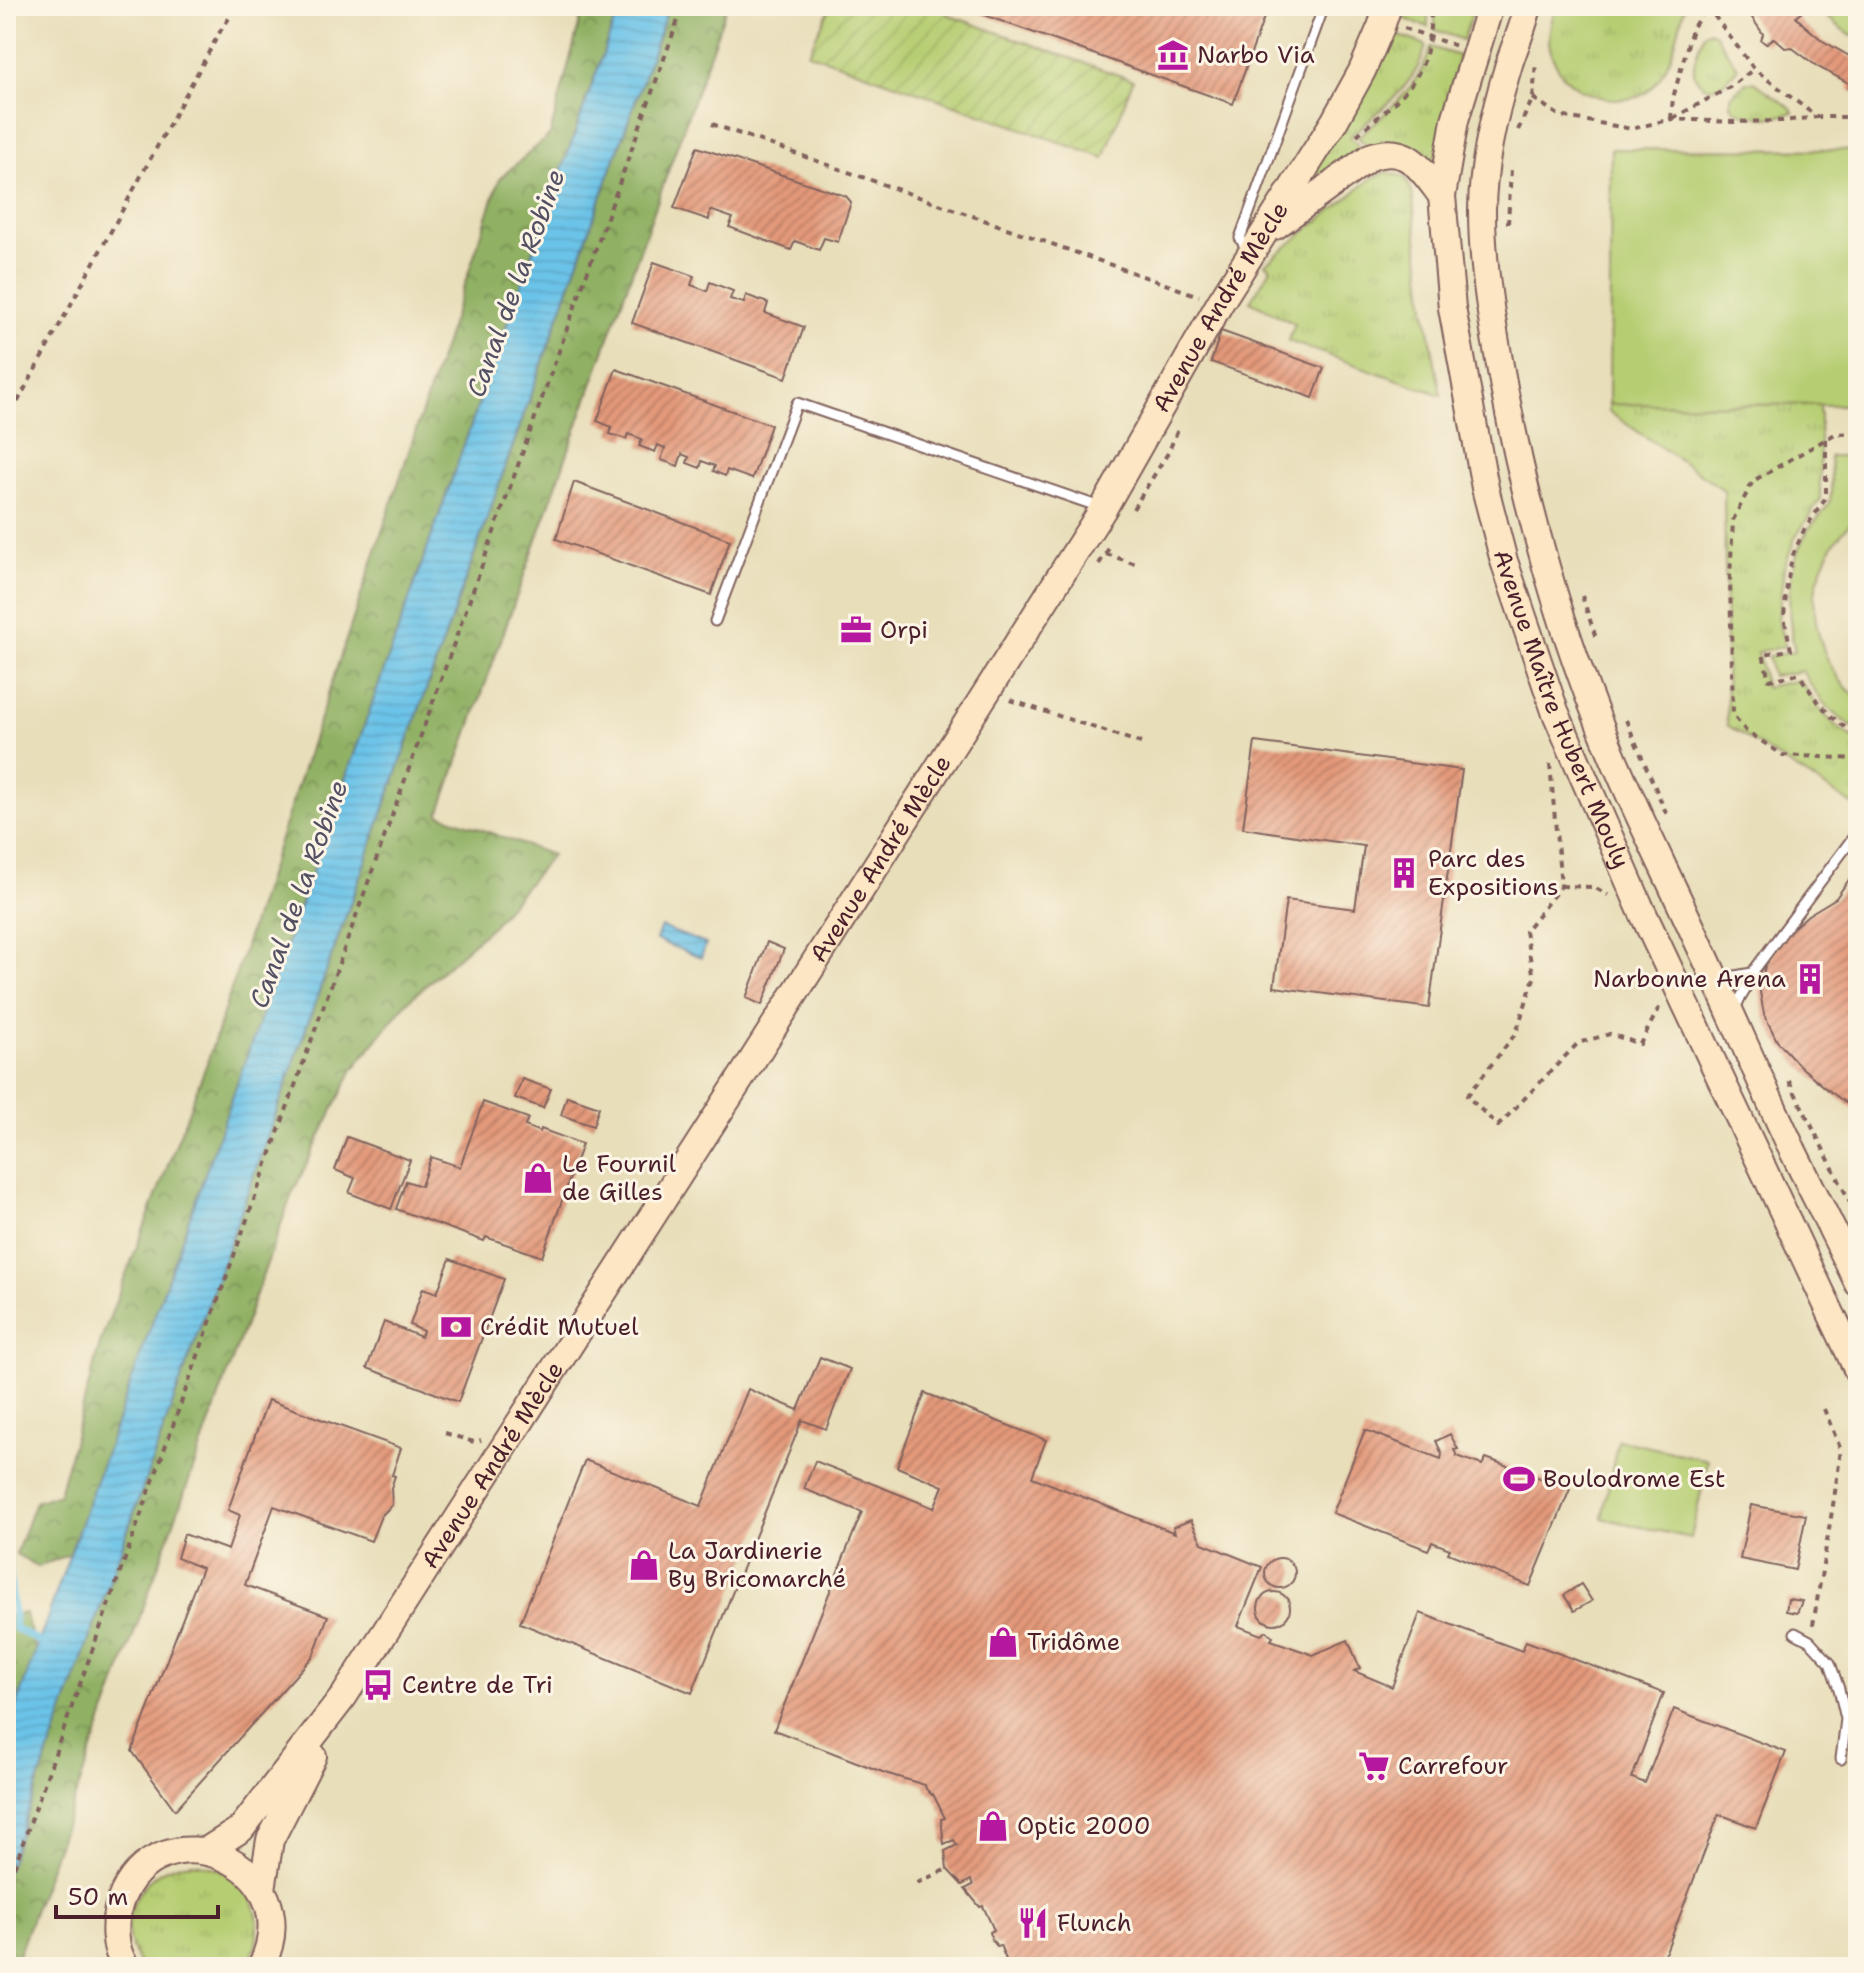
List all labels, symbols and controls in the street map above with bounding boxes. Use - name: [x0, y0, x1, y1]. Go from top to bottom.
- museum icon: Narbo Via: [1156, 38, 1190, 72]
- place label: Narbo Via: [1197, 39, 1315, 71]
- water label: Canal de la Robine: [458, 164, 572, 402]
- street label: Avenue André Mècle: [1145, 196, 1296, 418]
- street label: Avenue Maître Hubert Mouly: [1486, 546, 1637, 873]
- office icon: Orpi: [839, 613, 873, 647]
- place label: Orpi: [880, 614, 928, 646]
- street label: Avenue André Mècle: [803, 749, 959, 969]
- water label: Canal de la Robine: [241, 775, 355, 1013]
- place label: Parc des Expositions: [1428, 843, 1559, 903]
- building icon: Parc des Expositions: [1387, 856, 1421, 890]
- building icon: Narbonne Arena: [1793, 962, 1827, 996]
- place label: Narbonne Arena: [1593, 963, 1786, 995]
- place label: Le Fournil de Gilles: [562, 1148, 677, 1208]
- shop icon: Le Fournil de Gilles: [521, 1161, 555, 1195]
- bank icon: Crédit Mutuel: [439, 1310, 473, 1344]
- place label: Crédit Mutuel: [480, 1311, 639, 1343]
- street label: Avenue André Mècle: [414, 1355, 571, 1575]
- sports icon: Boulodrome Est: [1502, 1462, 1536, 1496]
- place label: Boulodrome Est: [1543, 1463, 1725, 1495]
- place label: La Jardinerie By Bricomarché: [668, 1535, 846, 1595]
- shop icon: La Jardinerie By Bricomarché: [627, 1548, 661, 1582]
- shop icon: Tridôme: [986, 1625, 1020, 1659]
- place label: Tridôme: [1027, 1626, 1120, 1658]
- bus stop icon: Centre de Tri: [361, 1668, 395, 1702]
- place label: Centre de Tri: [402, 1669, 553, 1701]
- supermarket icon: Carrefour: [1357, 1749, 1391, 1783]
- place label: Carrefour: [1398, 1750, 1509, 1782]
- shop icon: Optic 2000: [976, 1809, 1010, 1843]
- place label: Optic 2000: [1017, 1810, 1150, 1842]
- scale bar: [56, 1869, 218, 1919]
- text: 50 m: [68, 1881, 128, 1913]
- restaurant icon: Flunch: [1016, 1906, 1050, 1940]
- place label: Flunch: [1057, 1907, 1132, 1939]

